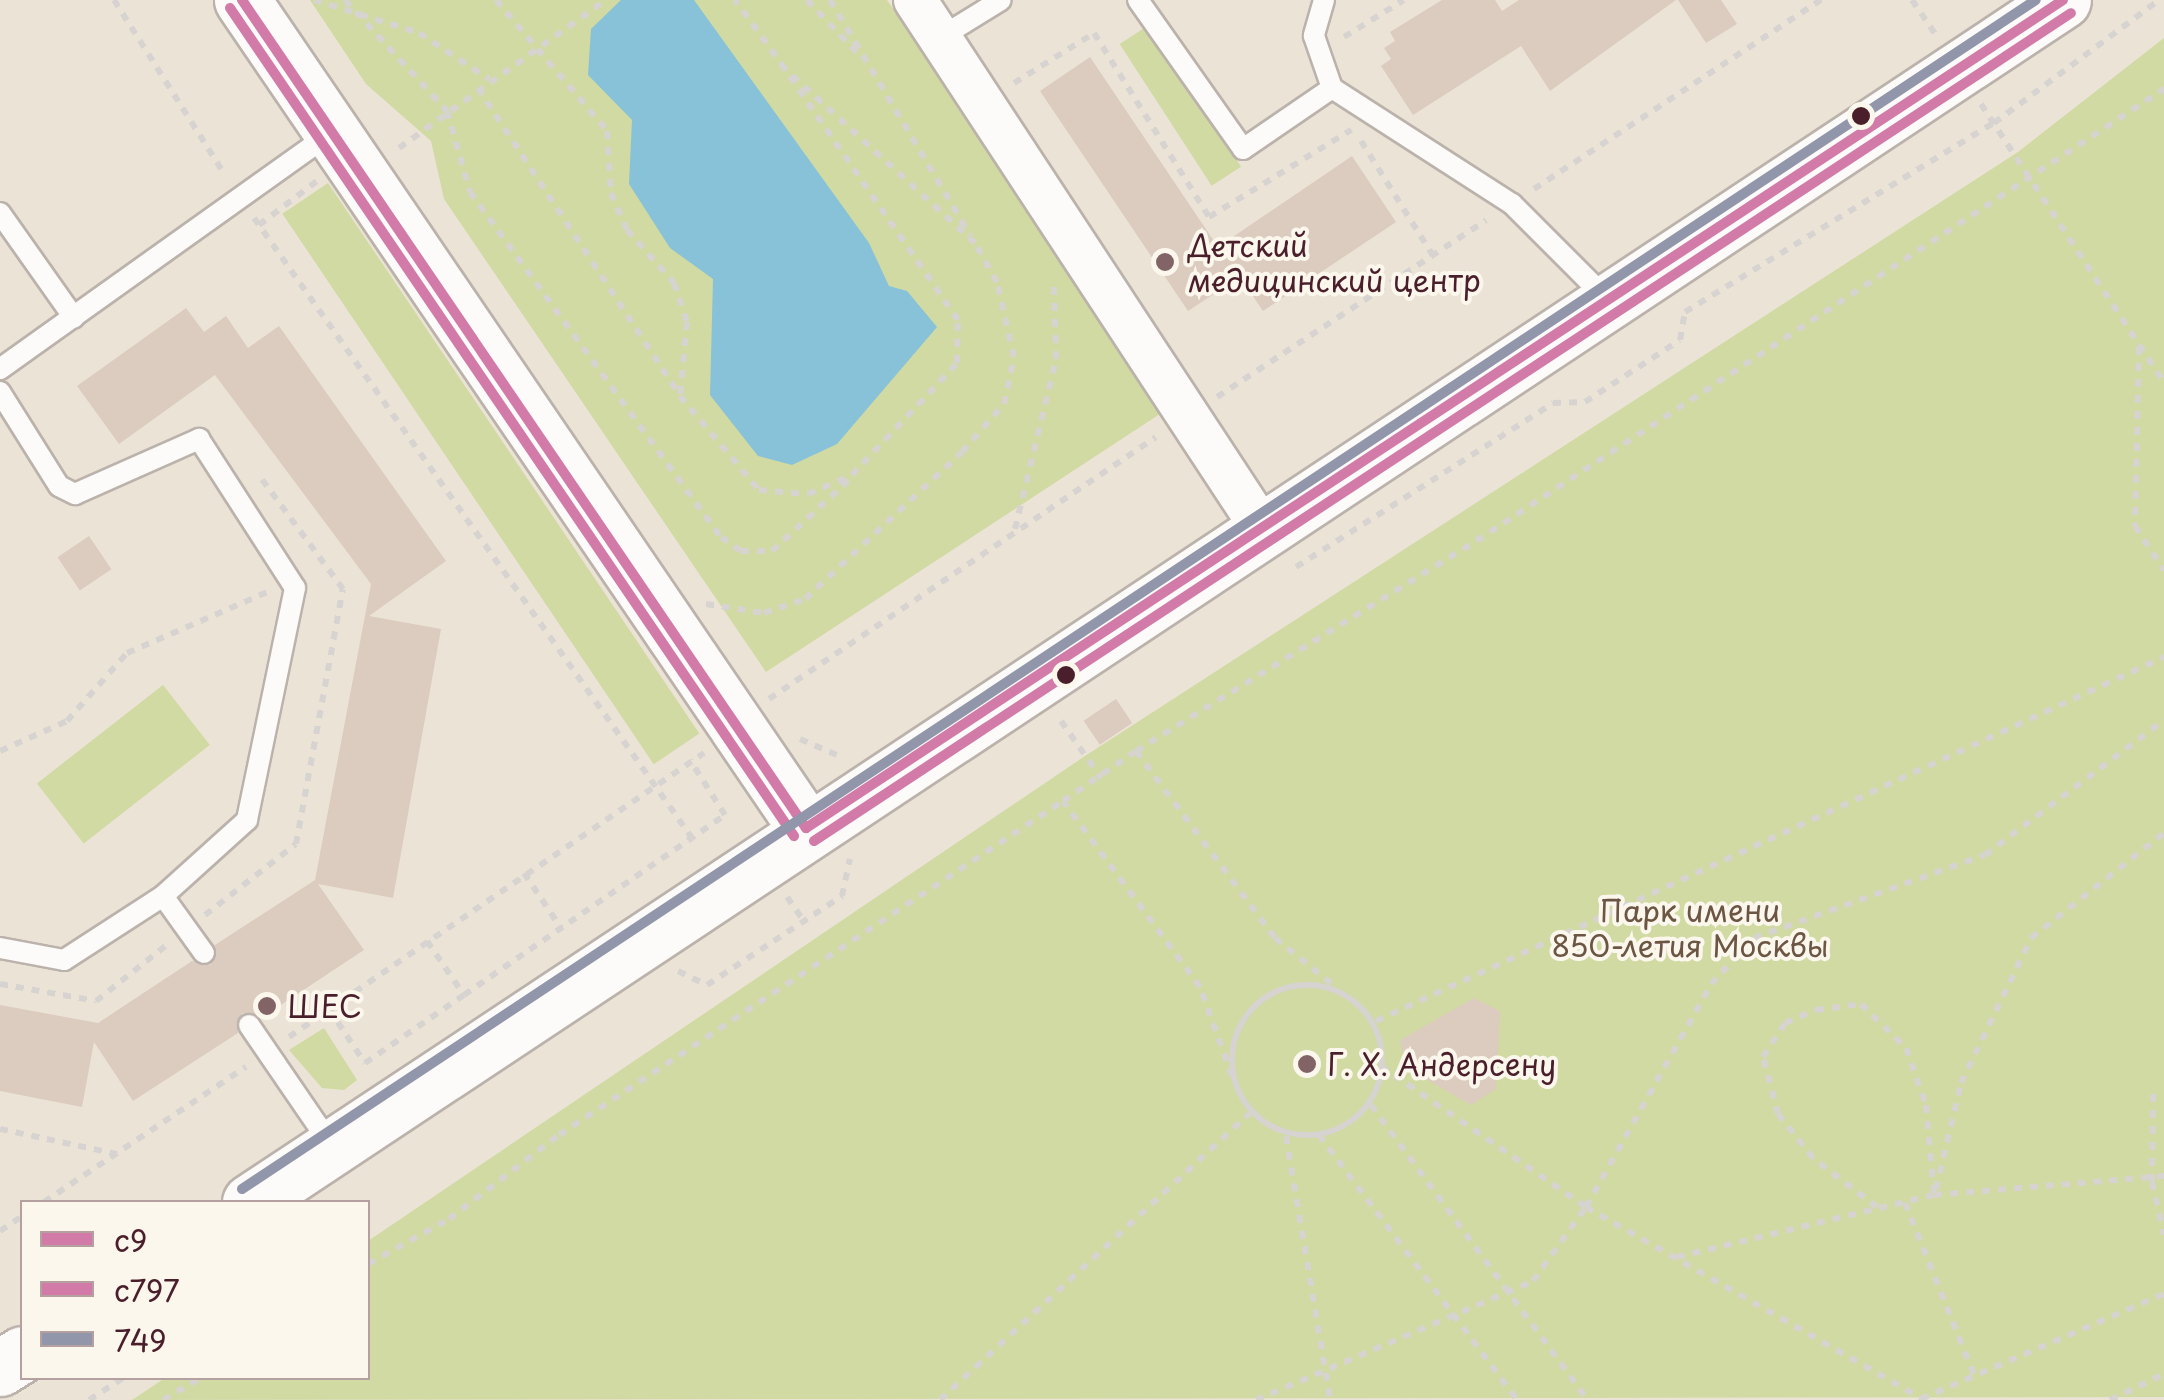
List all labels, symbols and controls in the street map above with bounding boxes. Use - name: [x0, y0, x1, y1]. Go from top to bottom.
- unlabelled marker: [1851, 106, 1871, 126]
- place label: Детский медицинский центр: [1188, 227, 1481, 298]
- marker: Детский медицинский центр: [1152, 249, 1178, 275]
- unlabelled marker: [1056, 665, 1076, 685]
- park label: Парк имени 850-летия Москвы: [1552, 892, 1828, 962]
- place label: ШЕС: [287, 988, 362, 1024]
- marker: ШЕС: [256, 995, 278, 1017]
- place label: Г. Х. Андерсену: [1327, 1046, 1557, 1082]
- marker: Г. Х. Андерсену: [1296, 1053, 1318, 1075]
- legend: [20, 1200, 370, 1380]
- text: с9: [114, 1217, 147, 1262]
- text: с797: [114, 1267, 180, 1312]
- text: 749: [114, 1317, 167, 1362]

